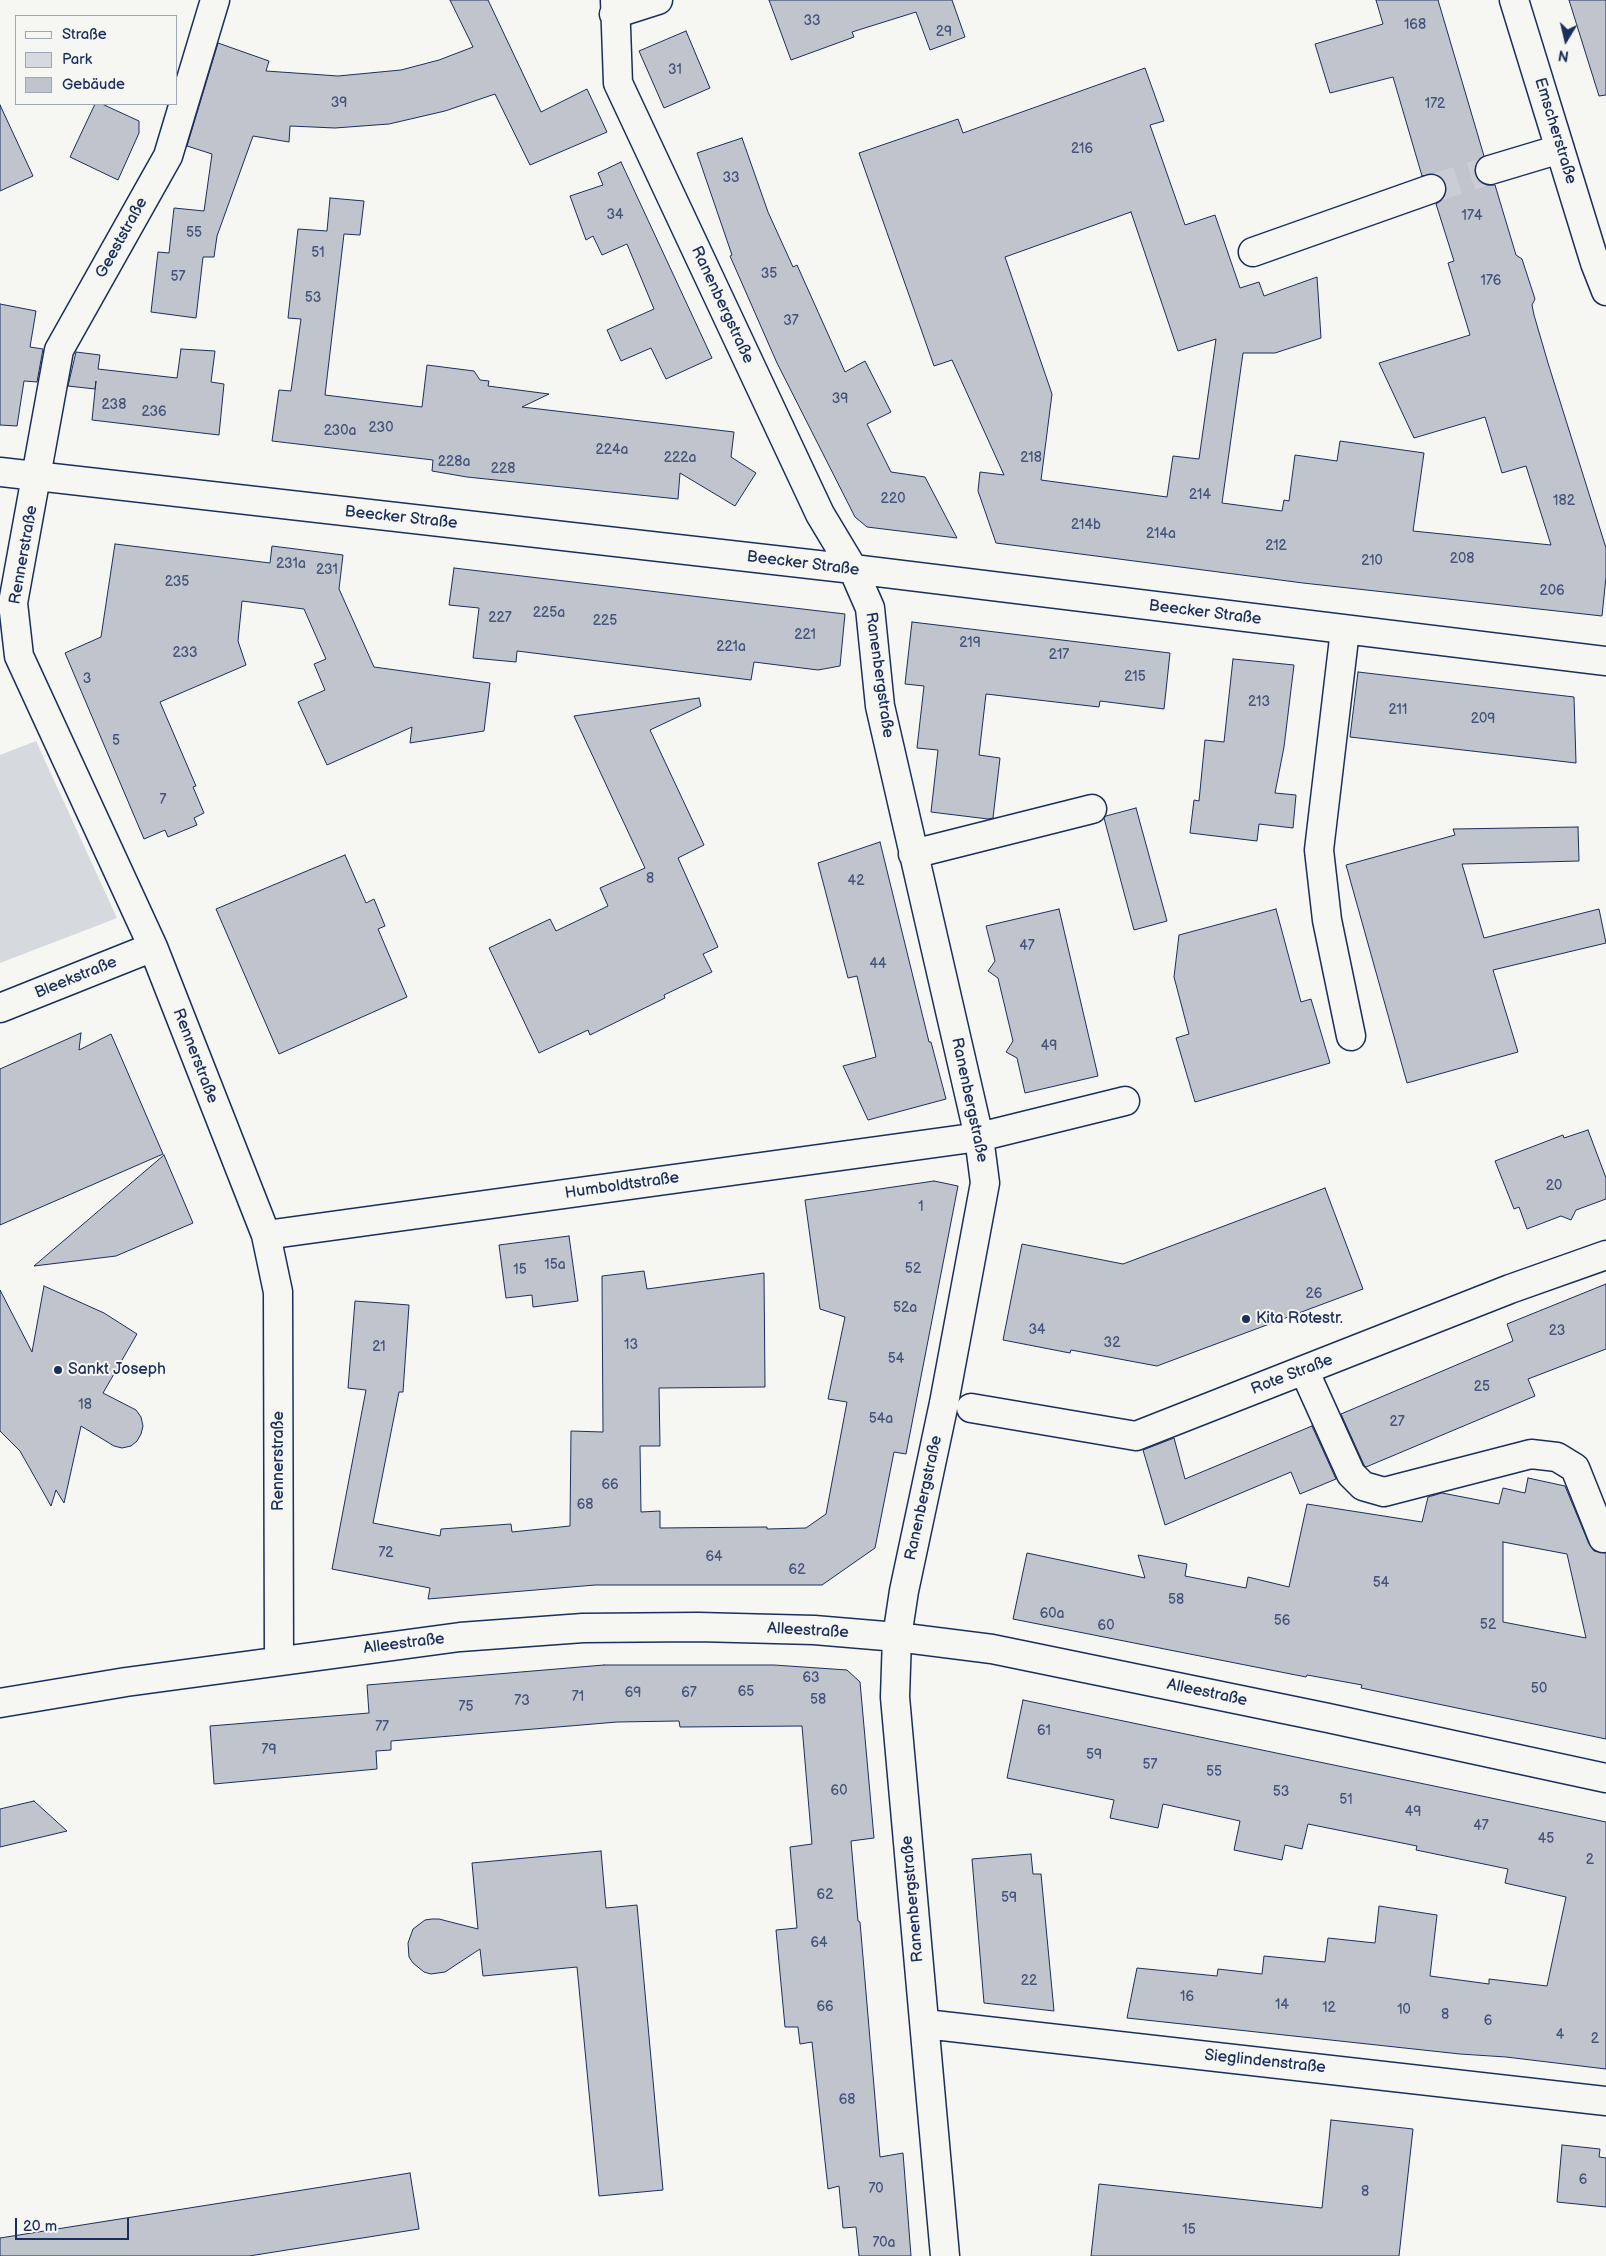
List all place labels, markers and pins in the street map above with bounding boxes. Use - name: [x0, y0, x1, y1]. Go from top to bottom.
- place label: Kita Rotestr.: [1256, 1309, 1343, 1329]
- marker: Kita Rotestr.: [1240, 1313, 1252, 1325]
- place label: Sankt Joseph: [68, 1360, 166, 1380]
- marker: Sankt Joseph: [52, 1364, 64, 1376]

